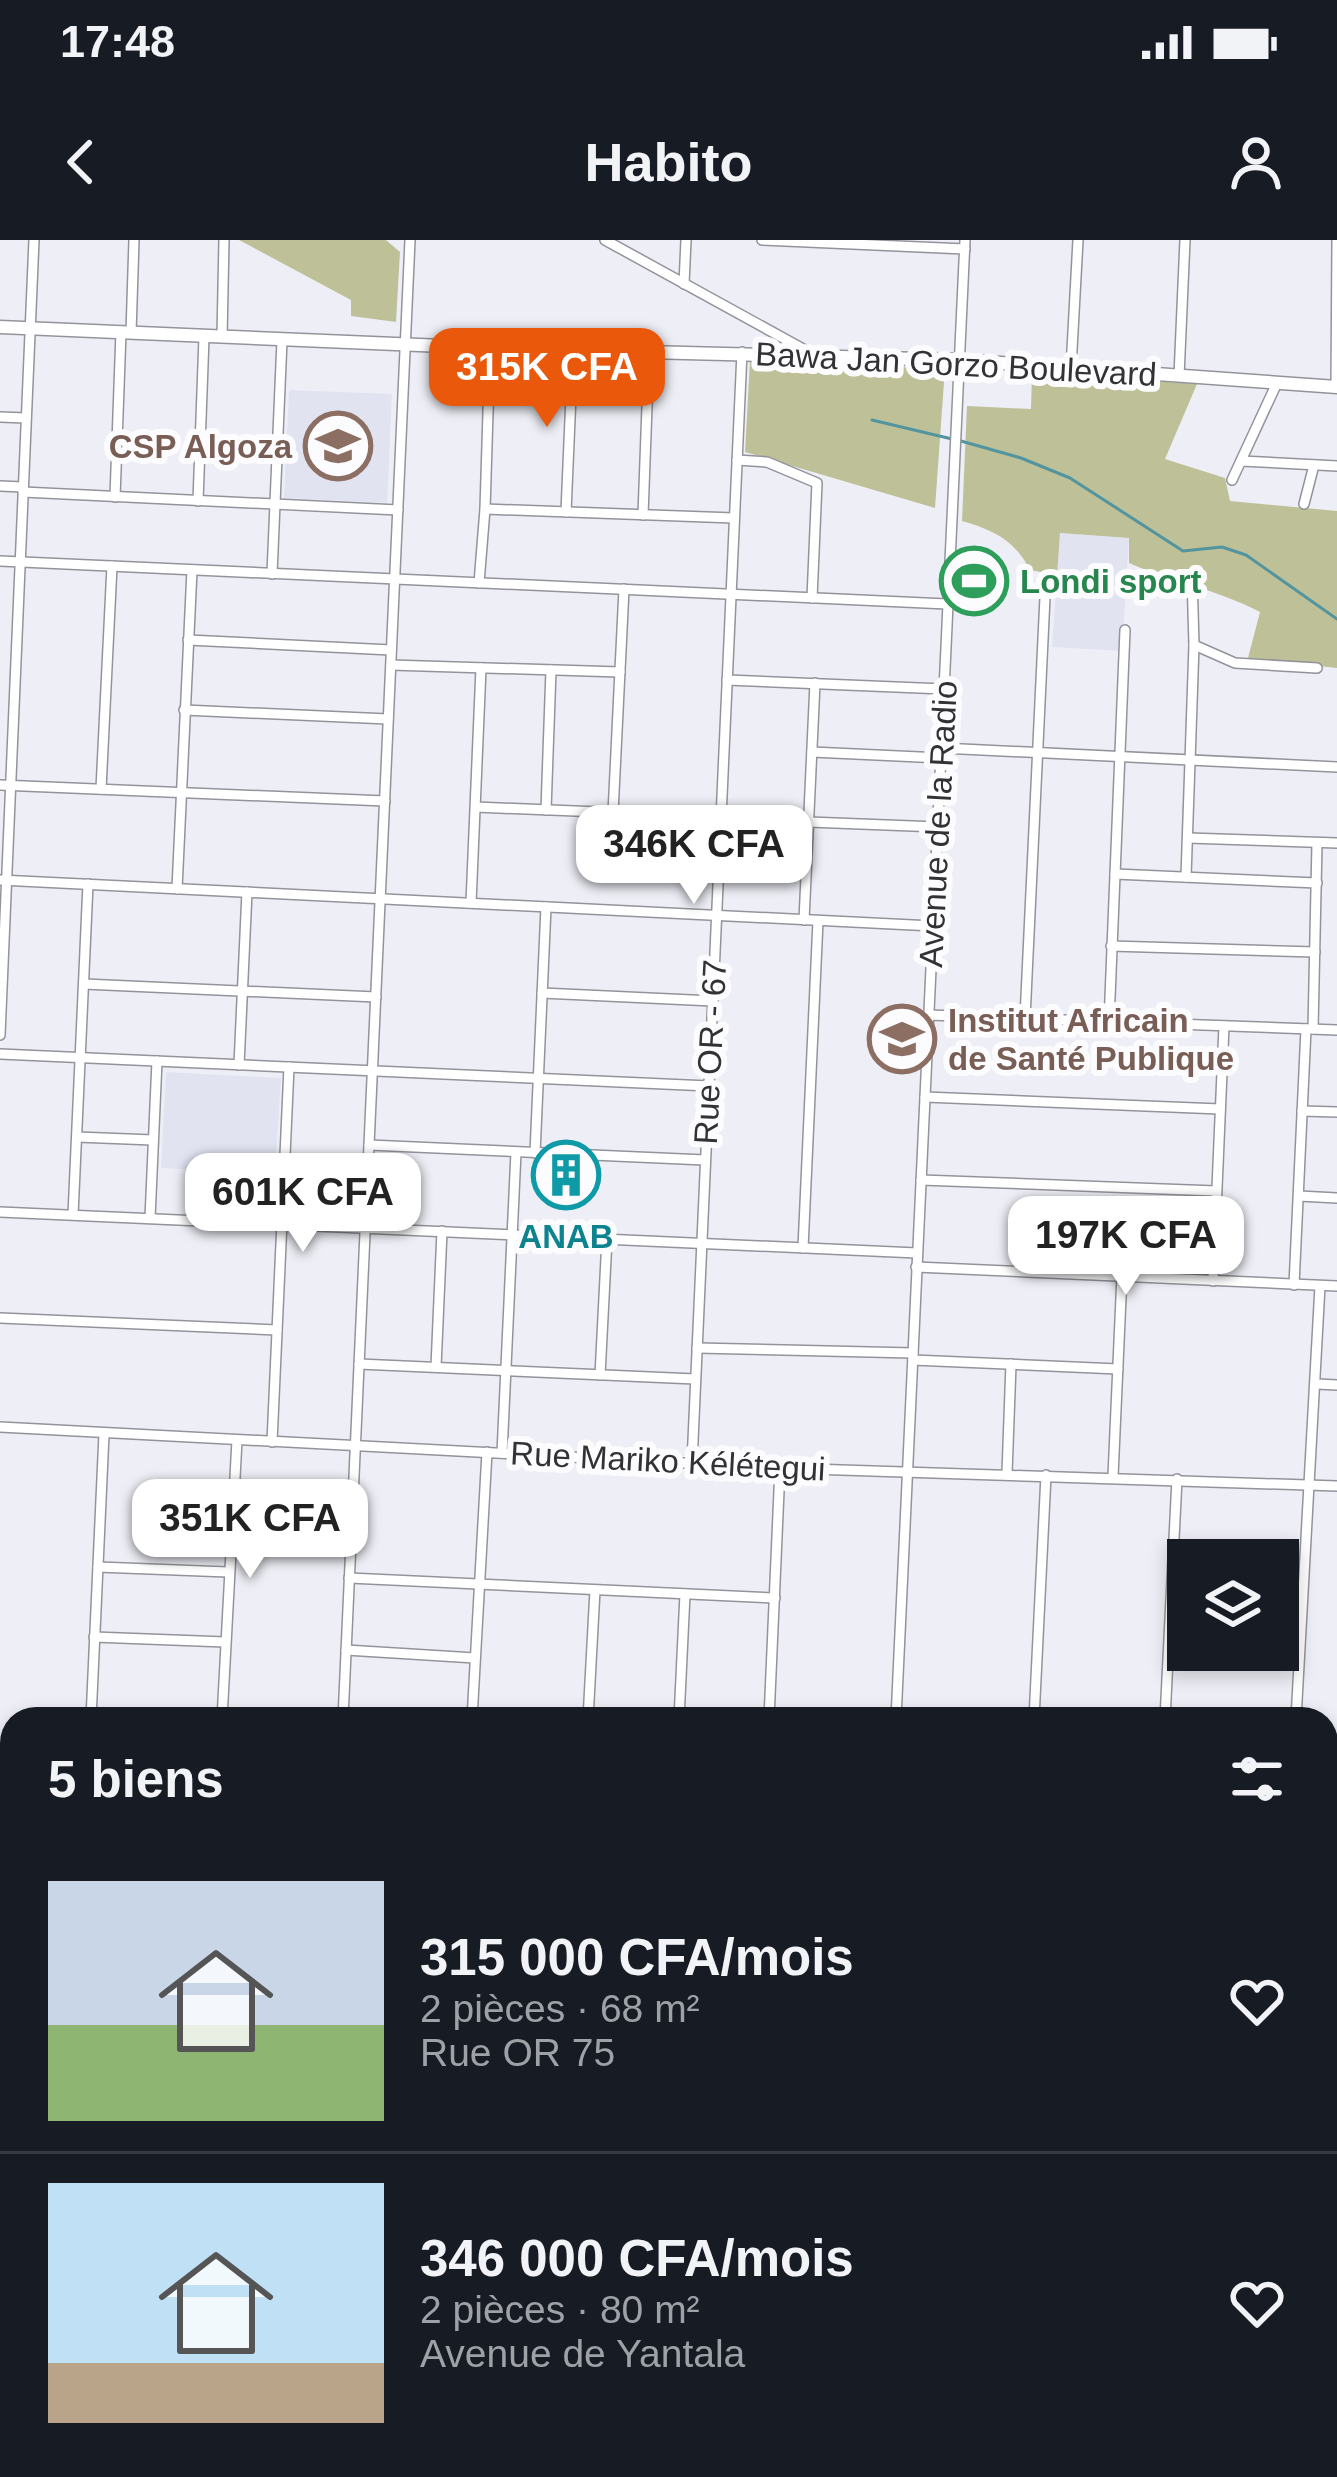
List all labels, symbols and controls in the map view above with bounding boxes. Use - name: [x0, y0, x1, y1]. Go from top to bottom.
- text: 17:48: [60, 16, 175, 67]
- icon: back: [48, 129, 114, 195]
- icon: person: [1223, 129, 1289, 195]
- text: Habito: [585, 132, 753, 192]
- pin: 315K CFA: [423, 328, 671, 430]
- street label: Bawa Jan Gorzo Boulevard: [754, 335, 1158, 393]
- text: 315K CFA: [456, 345, 638, 388]
- school or university icon: CSP Algoza: [303, 411, 373, 481]
- place label: CSP Algoza: [109, 428, 293, 465]
- sports icon: Londi sport: [939, 546, 1009, 616]
- place label: Londi sport: [1020, 563, 1201, 600]
- street label: Avenue de la Radio: [912, 680, 964, 968]
- pin: 346K CFA: [570, 805, 818, 907]
- text: 346K CFA: [603, 822, 785, 865]
- street label: Rue OR - 67: [687, 959, 733, 1145]
- place label: Institut Africain de Santé Publique: [948, 1002, 1234, 1077]
- school or university icon: Institut Africain de Santé Publique: [867, 1004, 937, 1074]
- building icon: ANAB: [531, 1140, 601, 1210]
- pin: 601K CFA: [179, 1153, 427, 1255]
- text: 601K CFA: [212, 1170, 394, 1213]
- pin: 197K CFA: [1002, 1196, 1250, 1298]
- text: 197K CFA: [1035, 1213, 1217, 1256]
- place label: ANAB: [518, 1218, 614, 1255]
- street label: Rue Mariko Kélétegui: [509, 1434, 827, 1488]
- pin: 351K CFA: [126, 1479, 374, 1581]
- text: 351K CFA: [159, 1496, 341, 1539]
- map controls: [1167, 1539, 1299, 1671]
- button: layers: [1167, 1539, 1299, 1671]
- icon: filters: [1224, 1746, 1290, 1812]
- text: 5 biens: [48, 1751, 224, 1808]
- icon: home: [144, 1929, 288, 2073]
- text: 315 000 CFA/mois: [420, 1929, 854, 1986]
- icon: heart: [1224, 1968, 1290, 2034]
- text: 2 pièces · 68 m²: [420, 1987, 700, 2030]
- text: Rue OR 75: [420, 2031, 615, 2074]
- text: 346 000 CFA/mois: [420, 2230, 854, 2287]
- icon: home: [144, 2231, 288, 2375]
- icon: heart: [1224, 2270, 1290, 2336]
- text: 2 pièces · 80 m²: [420, 2288, 700, 2331]
- text: Avenue de Yantala: [420, 2332, 745, 2375]

